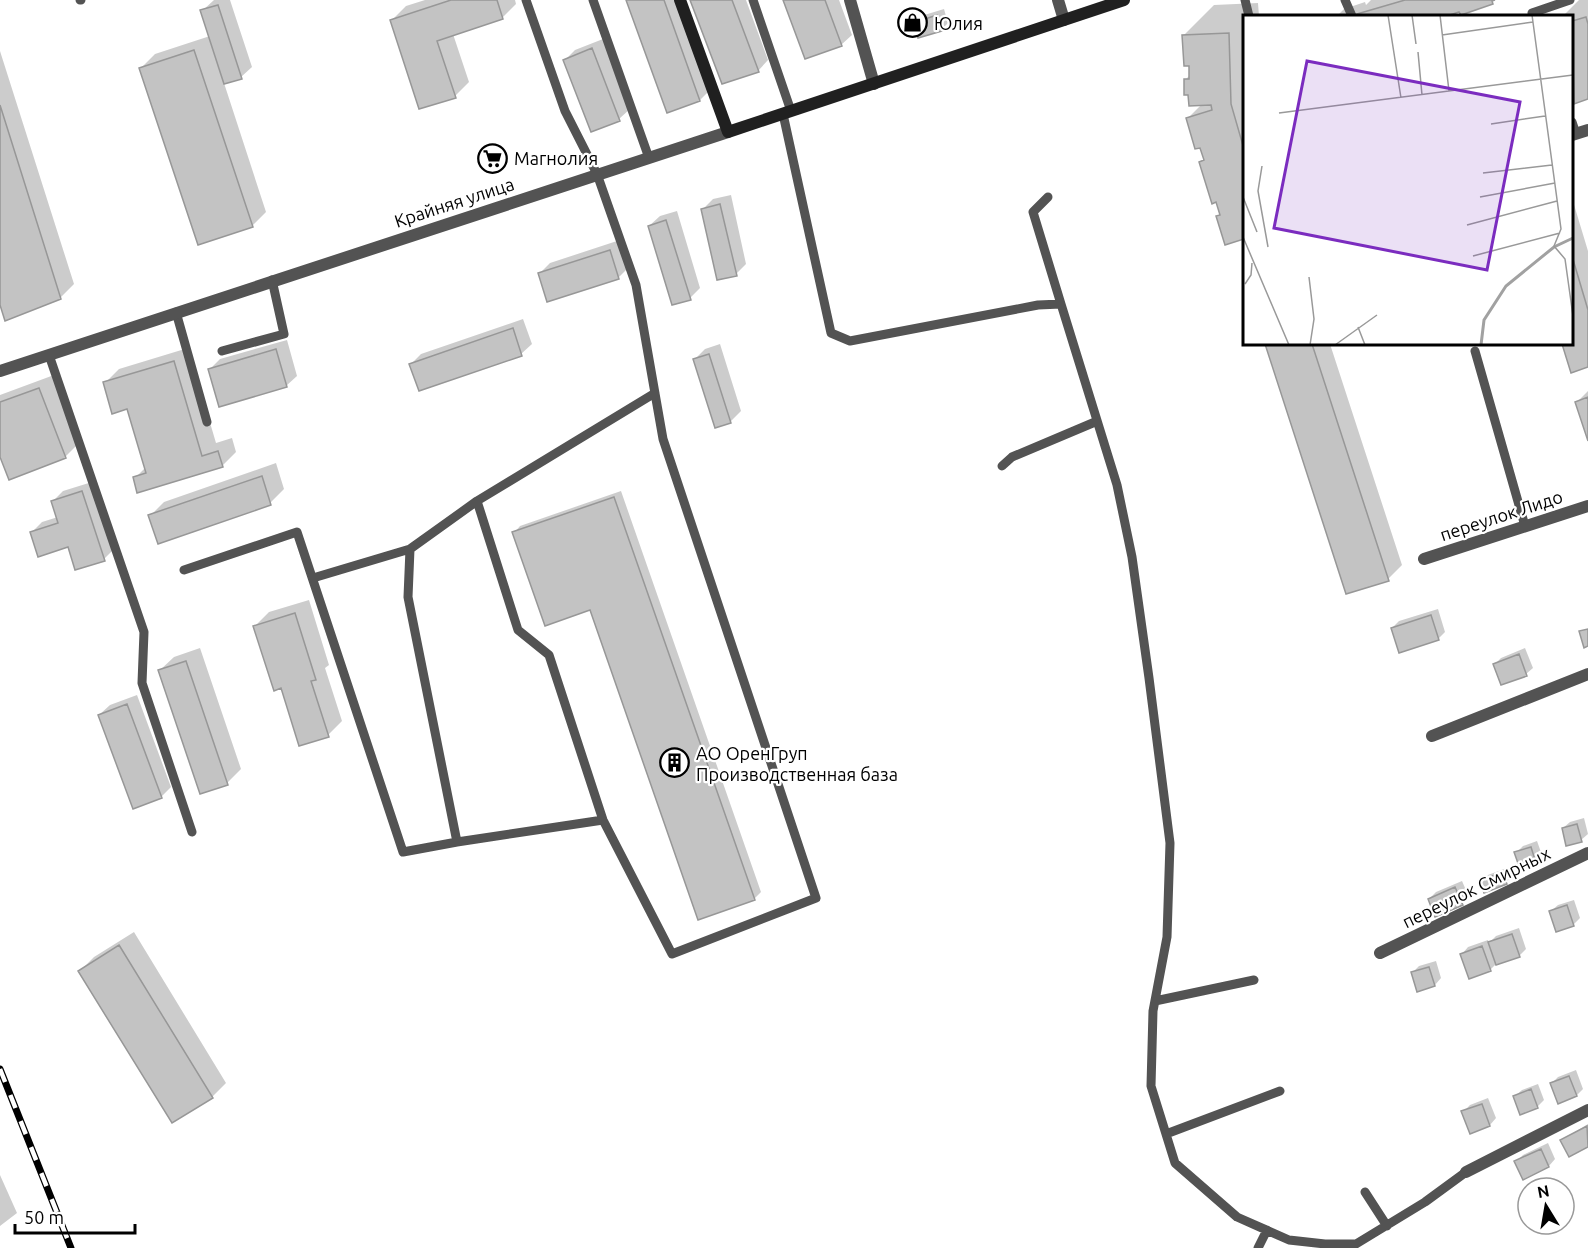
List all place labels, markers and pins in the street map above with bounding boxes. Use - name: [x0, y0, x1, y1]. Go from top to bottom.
- shop icon: Юлия: [897, 7, 929, 39]
- place label: Юлия: [934, 13, 983, 33]
- supermarket icon: Магнолия: [477, 142, 509, 174]
- place label: Магнолия: [514, 148, 598, 168]
- place label: АО ОренГруп Производственная база: [696, 743, 898, 784]
- building icon: АО ОренГруп Производственная база: [659, 747, 691, 779]

